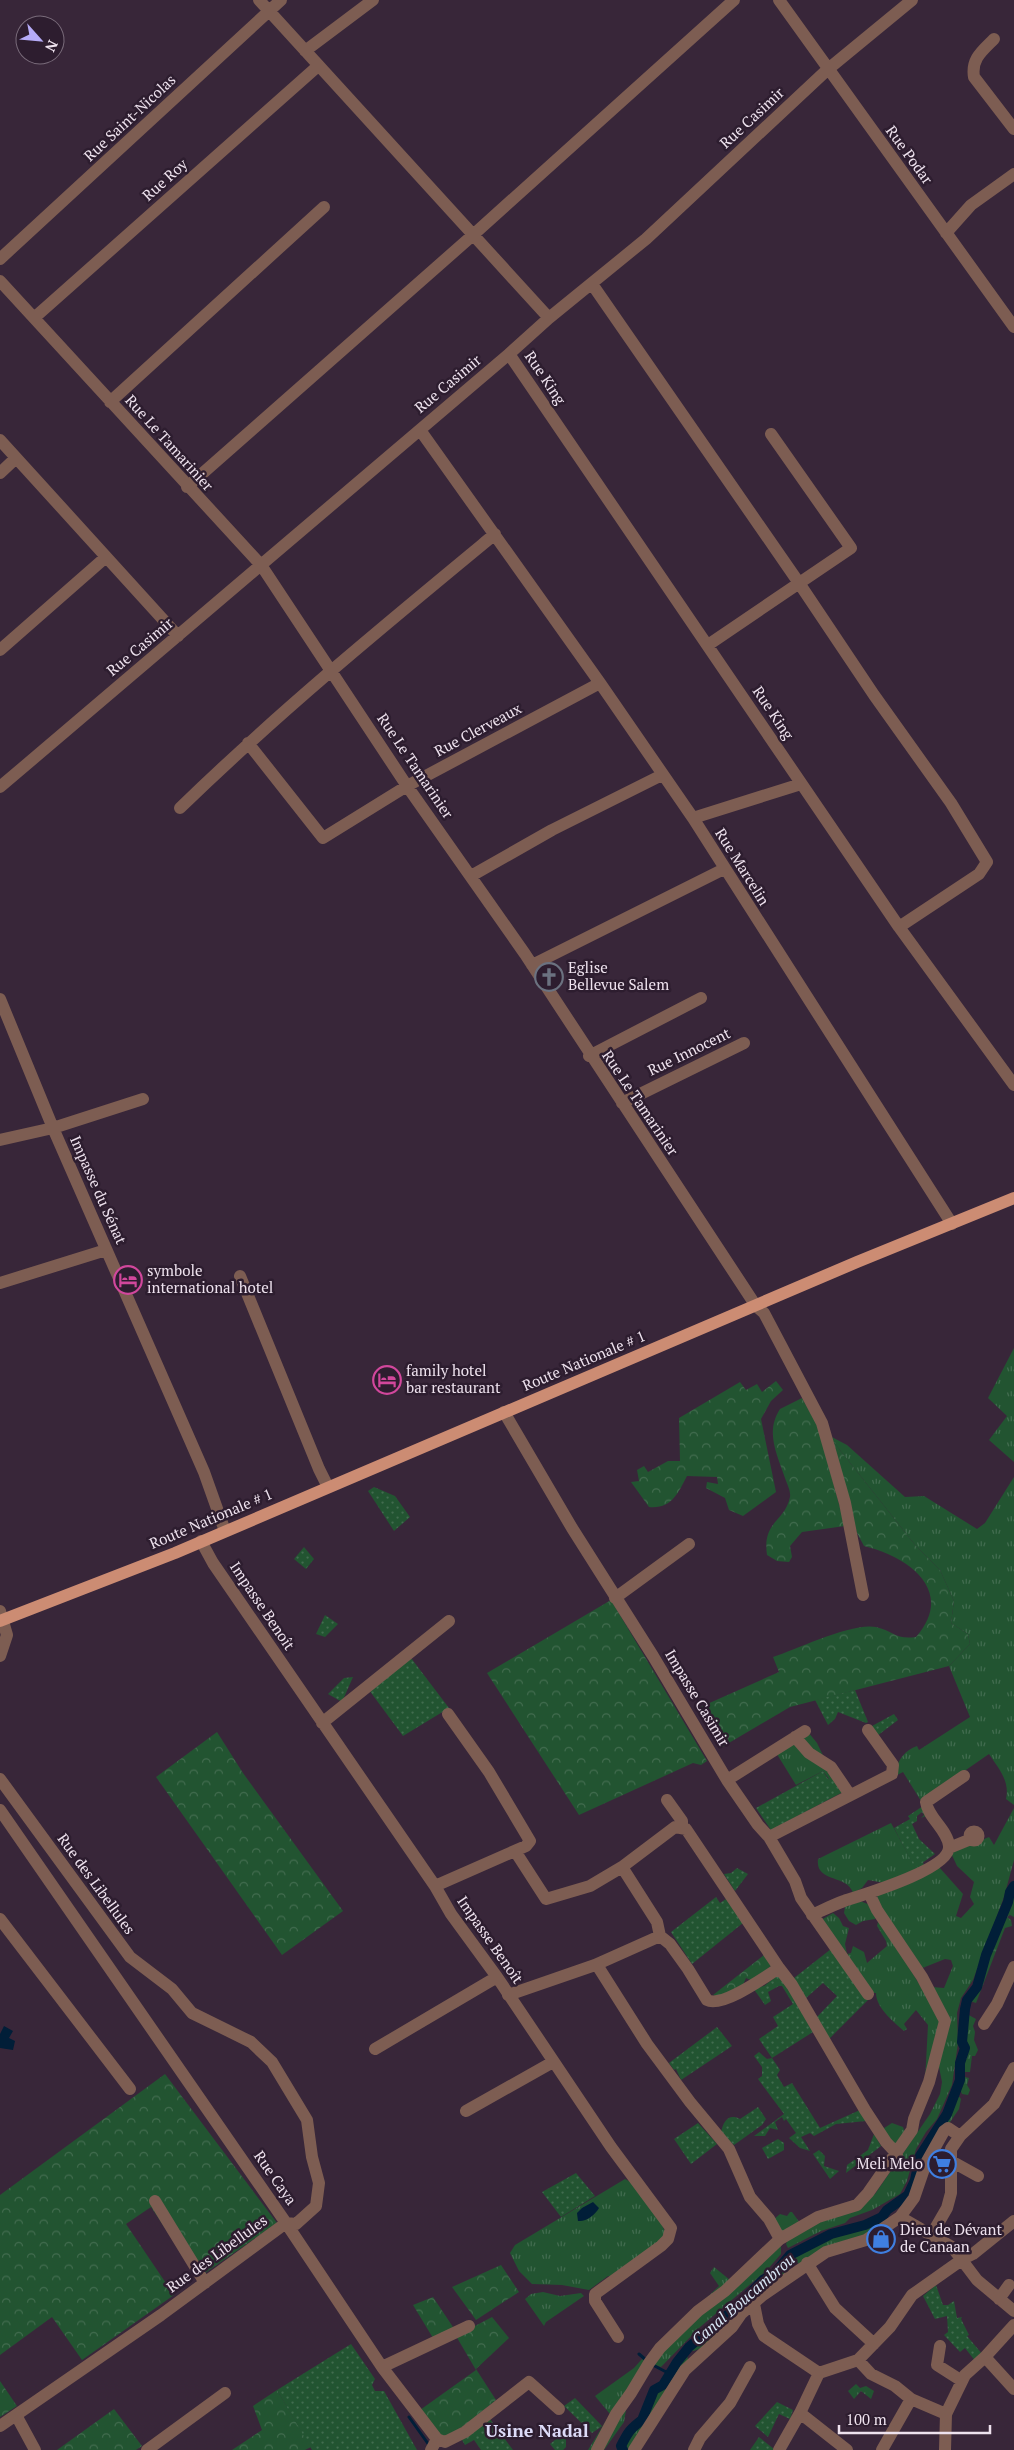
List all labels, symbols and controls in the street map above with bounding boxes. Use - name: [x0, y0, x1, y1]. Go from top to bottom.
- north arrow: [15, 15, 65, 65]
- text: N: [41, 37, 63, 56]
- street label: Rue Saint-Nicolas: [79, 69, 180, 165]
- street label: Rue Casimir: [715, 82, 788, 152]
- street label: Rue Podar: [882, 121, 938, 188]
- street label: Rue Roy: [137, 153, 191, 205]
- street label: Rue King: [521, 347, 572, 409]
- street label: Rue Casimir: [410, 349, 485, 417]
- street label: Rue Le Tamarinier: [121, 390, 218, 495]
- street label: Rue Casimir: [102, 612, 177, 680]
- street label: Rue King: [749, 682, 800, 744]
- street label: Rue Clerveaux: [430, 698, 525, 760]
- street label: Rue Le Tamarinier: [373, 709, 459, 822]
- street label: Rue Marcelin: [711, 824, 775, 909]
- place label: Eglise Bellevue Salem: [568, 957, 669, 994]
- church icon: Eglise Bellevue Salem: [534, 962, 564, 992]
- street label: Rue Innocent: [644, 1022, 734, 1080]
- street label: Rue Le Tamarinier: [598, 1046, 684, 1159]
- street label: Impasse du Sénat: [66, 1132, 132, 1247]
- place label: symbole international hotel: [147, 1260, 273, 1297]
- hotel icon: symbole international hotel: [113, 1265, 143, 1295]
- street label: Route Nationale # 1: [519, 1325, 648, 1395]
- place label: family hotel bar restaurant: [406, 1360, 501, 1397]
- hotel icon: family hotel bar restaurant: [372, 1365, 402, 1395]
- street label: Route Nationale # 1: [146, 1483, 275, 1553]
- street label: Impasse Benoît: [226, 1557, 300, 1654]
- street label: Impasse Casimir: [661, 1645, 735, 1750]
- street label: Rue des Libellules: [53, 1829, 140, 1938]
- street label: Impasse Benoît: [453, 1892, 529, 1988]
- street label: Rue Caya: [250, 2146, 302, 2209]
- supermarket icon: Meli Melo: [927, 2149, 957, 2179]
- place label: Meli Melo: [856, 2153, 923, 2173]
- street label: Rue des Libellules: [162, 2210, 271, 2297]
- place label: Dieu de Dévant de Canaan: [900, 2219, 1002, 2256]
- shop icon: Dieu de Dévant de Canaan: [866, 2224, 896, 2254]
- water label: Canal Boucambrou: [687, 2248, 799, 2350]
- scale bar: [839, 2402, 990, 2434]
- text: 100 m: [846, 2409, 887, 2429]
- district label: Usine Nadal: [485, 2418, 589, 2442]

